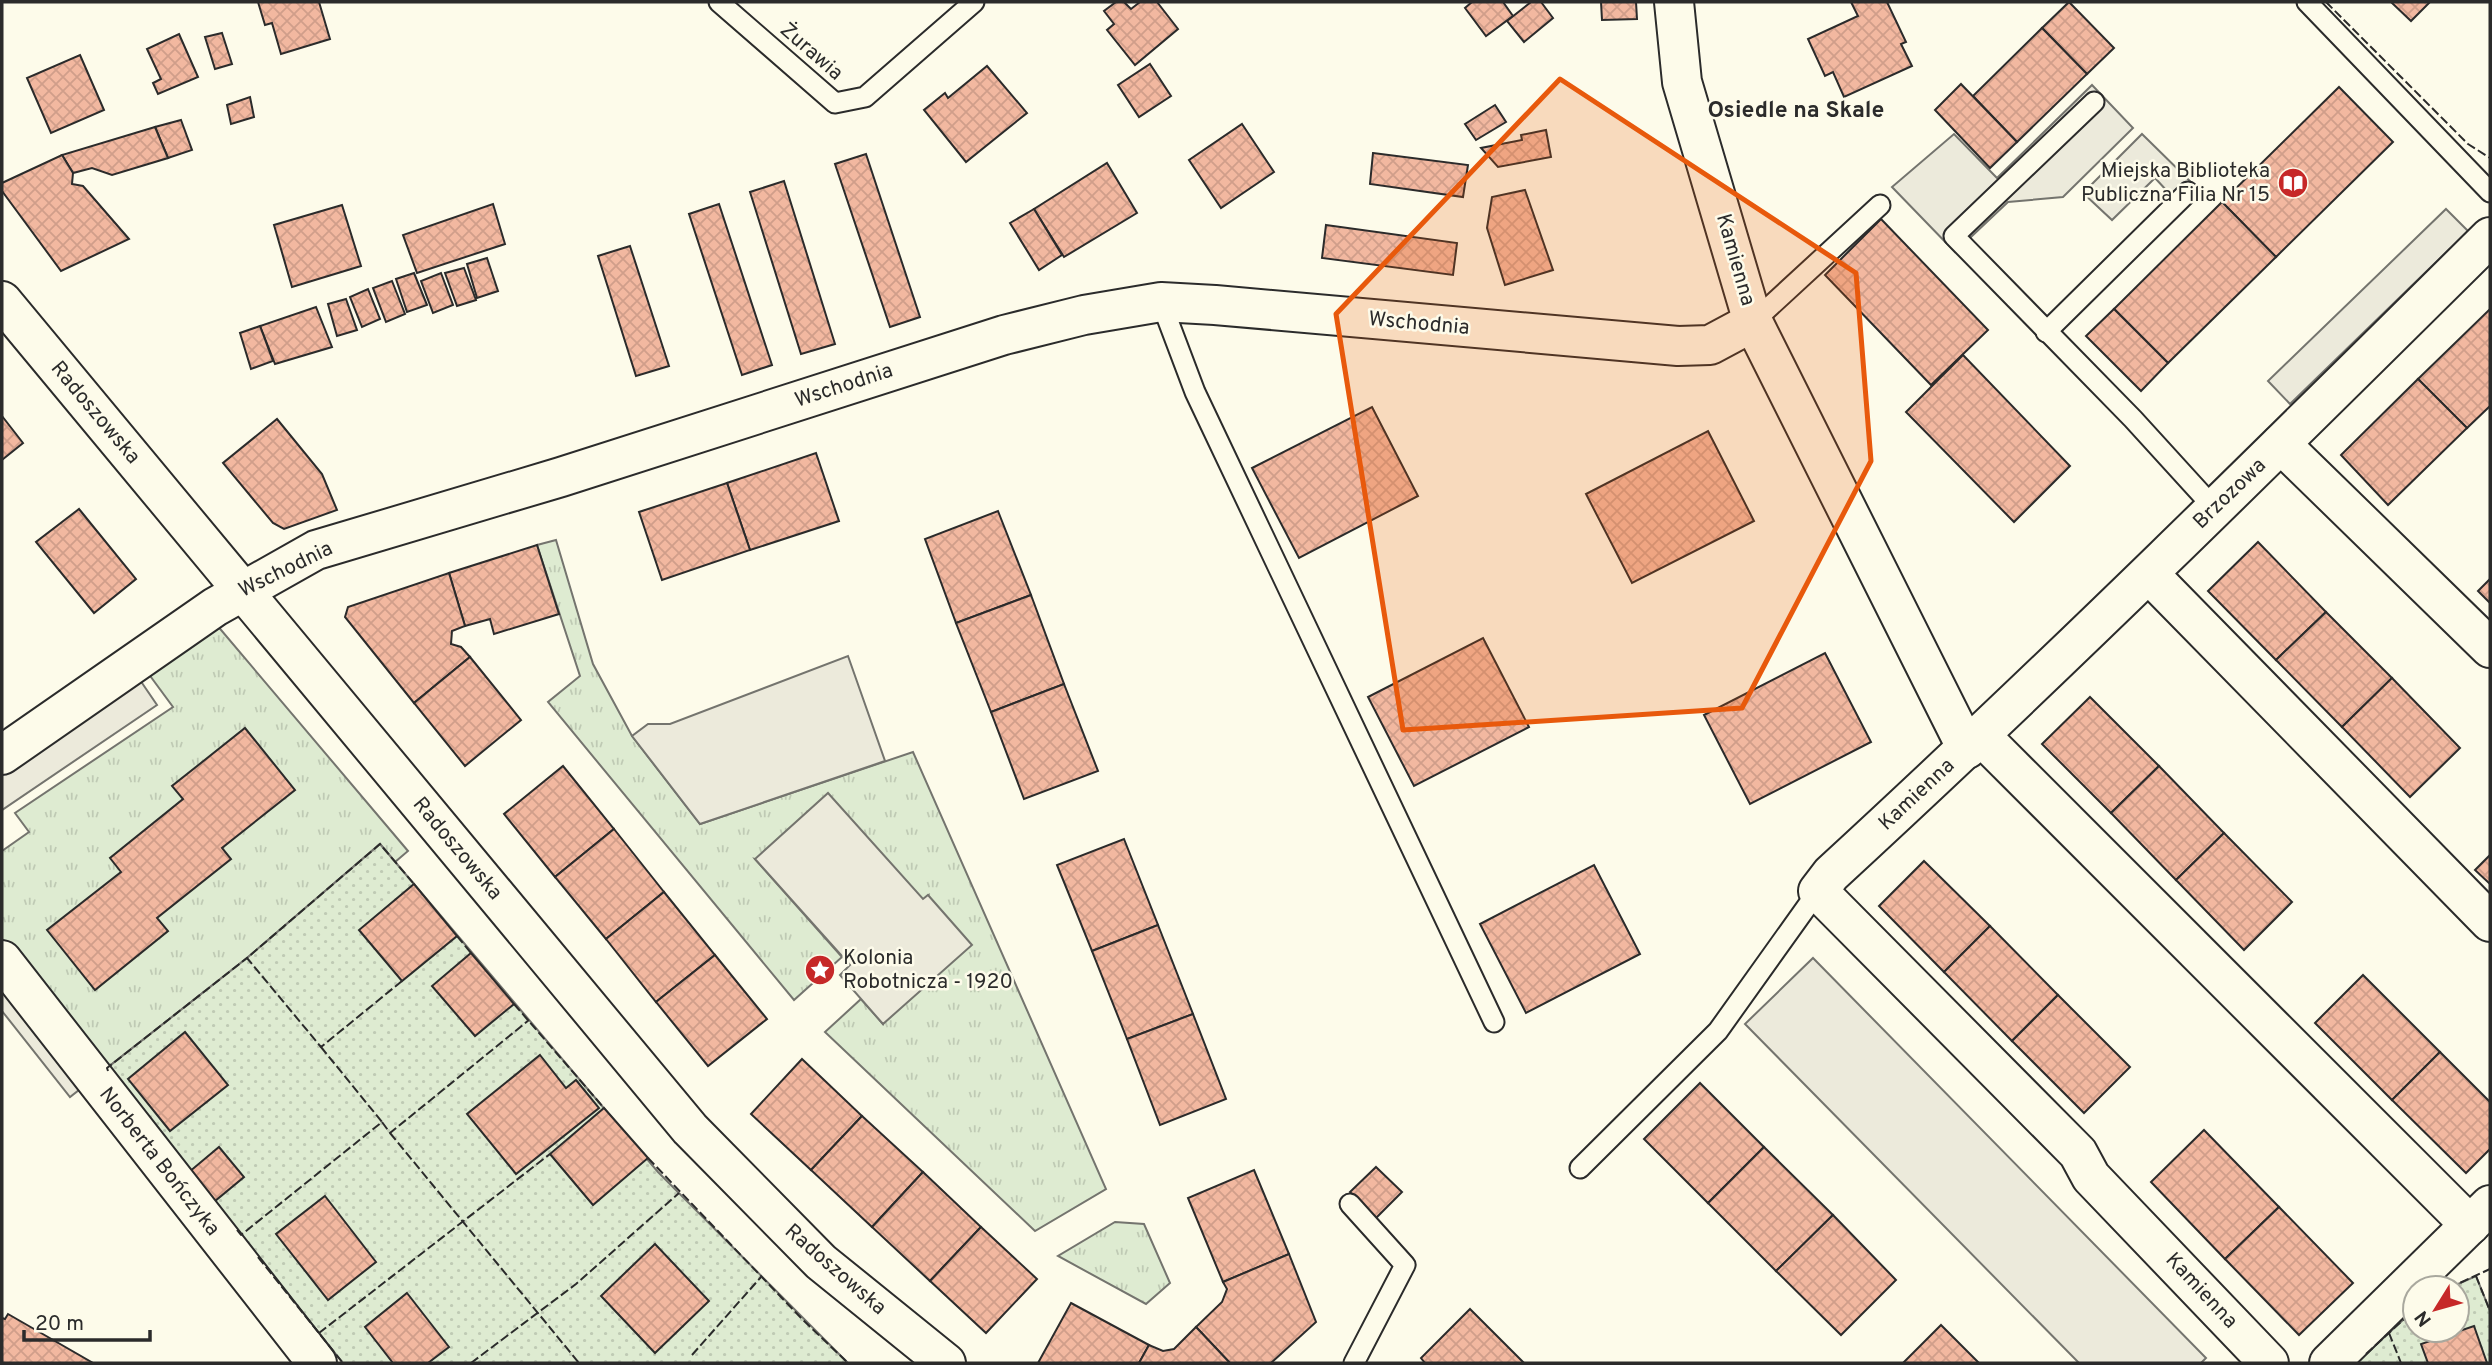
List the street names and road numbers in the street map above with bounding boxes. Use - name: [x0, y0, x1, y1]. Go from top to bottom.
- street label: Żurawia: [774, 17, 848, 87]
- street label: Kamienna: [1709, 211, 1761, 309]
- street label: Wschodnia: [1367, 306, 1471, 342]
- street label: Radoszowska: [44, 356, 146, 470]
- street label: Wschodnia: [792, 357, 896, 415]
- street label: Brzozowa: [2188, 453, 2272, 535]
- street label: Wschodnia: [234, 536, 338, 604]
- street label: Kamienna: [1873, 753, 1961, 837]
- street label: Radoszowska: [406, 792, 508, 906]
- street label: Norberta Bończyka: [92, 1082, 226, 1242]
- street label: Radoszowska: [778, 1218, 892, 1322]
- street label: Kamienna: [2159, 1247, 2243, 1335]

